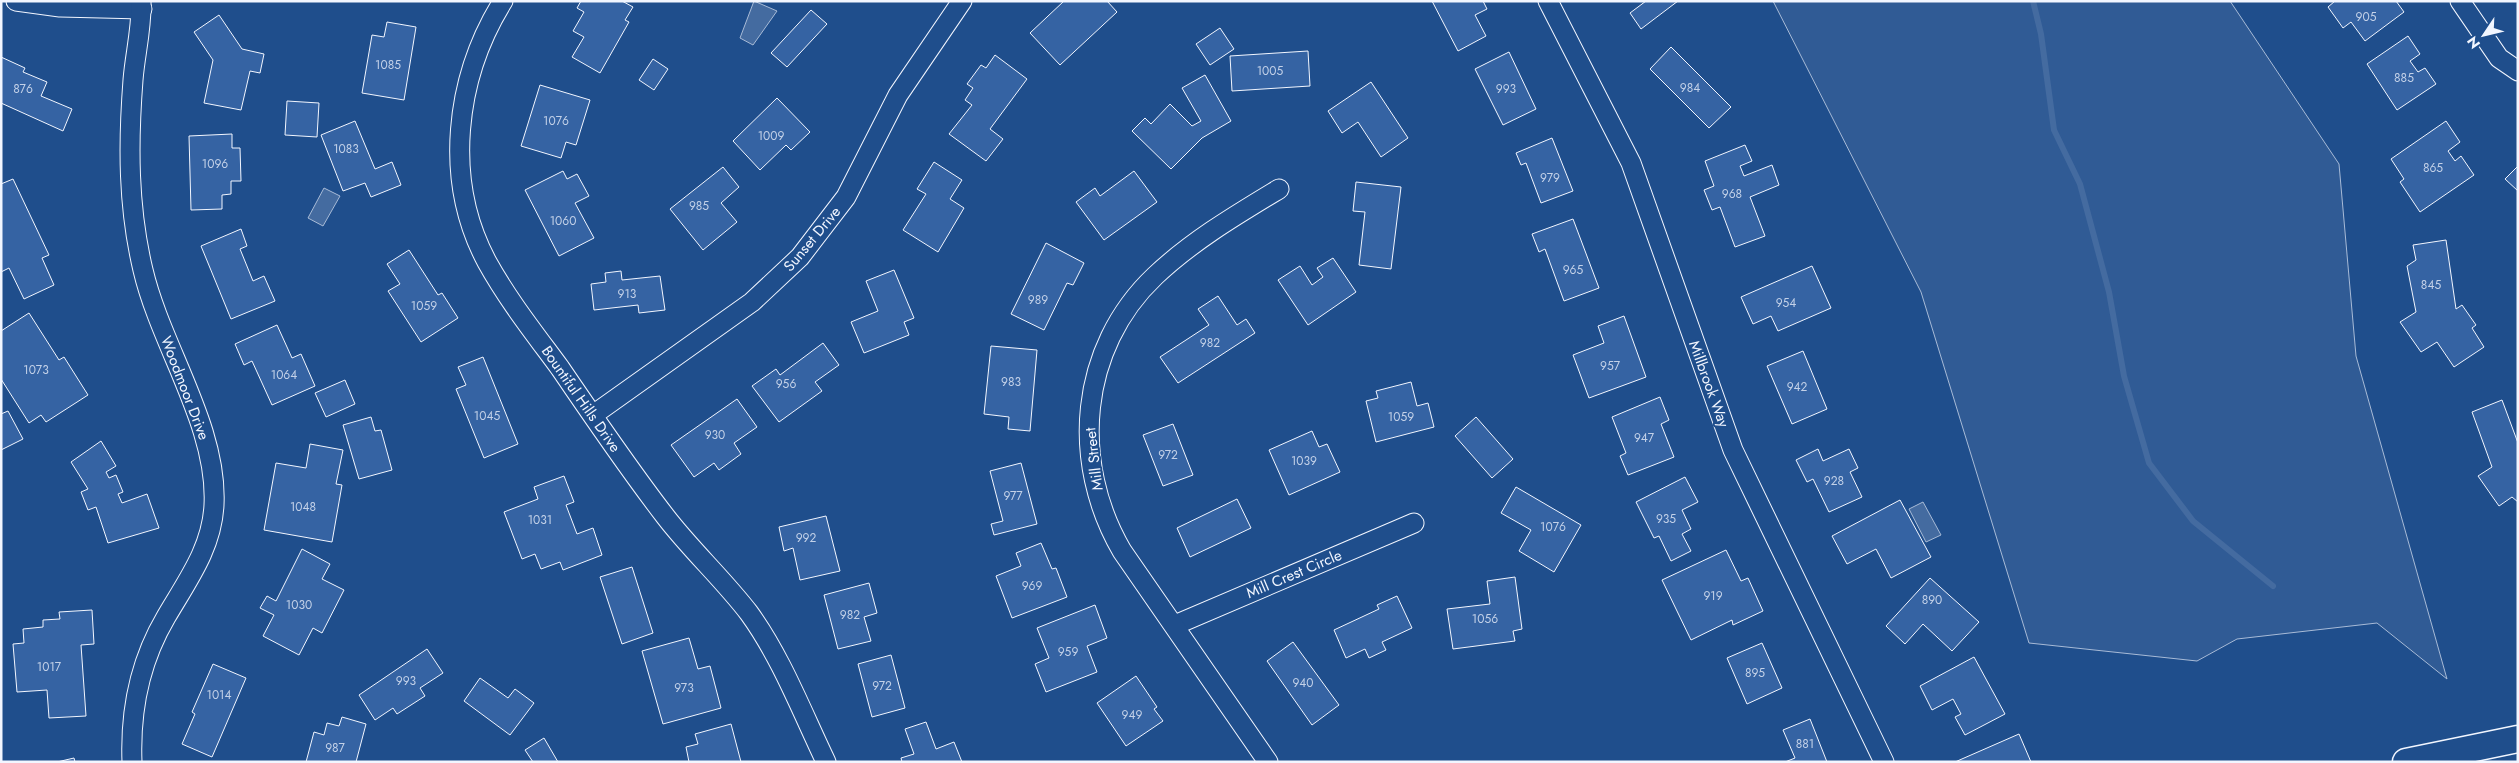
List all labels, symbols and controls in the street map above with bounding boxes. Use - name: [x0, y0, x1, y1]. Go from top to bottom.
- house number: 905: [2356, 8, 2377, 26]
- north arrow: [2459, 10, 2509, 60]
- text: N: [2462, 32, 2485, 53]
- house number: 1085: [375, 56, 401, 74]
- house number: 1005: [1257, 62, 1284, 80]
- house number: 885: [2394, 69, 2414, 87]
- house number: 984: [1680, 79, 1700, 97]
- house number: 876: [13, 80, 33, 98]
- house number: 993: [1496, 80, 1517, 98]
- house number: 1076: [543, 112, 569, 130]
- house number: 1009: [758, 127, 784, 145]
- house number: 1083: [333, 140, 359, 158]
- house number: 1096: [202, 155, 228, 173]
- house number: 865: [2423, 159, 2443, 177]
- house number: 979: [1540, 169, 1560, 187]
- house number: 968: [1722, 185, 1742, 203]
- house number: 985: [689, 197, 709, 215]
- street label: Sunset Drive: [778, 201, 846, 276]
- house number: 1060: [550, 212, 576, 230]
- house number: 965: [1563, 261, 1584, 279]
- house number: 845: [2421, 276, 2441, 294]
- house number: 913: [618, 285, 637, 303]
- house number: 989: [1028, 291, 1048, 309]
- house number: 954: [1776, 294, 1796, 312]
- house number: 1059: [411, 297, 437, 315]
- street label: Woodmoor Drive: [155, 333, 215, 443]
- house number: 982: [1200, 334, 1220, 352]
- street label: Millbrook Way: [1683, 337, 1735, 431]
- street label: Bountiful Hills Drive: [536, 341, 626, 457]
- house number: 957: [1600, 357, 1621, 375]
- house number: 1073: [23, 361, 49, 379]
- house number: 1064: [271, 366, 297, 384]
- house number: 983: [1001, 373, 1021, 391]
- house number: 956: [776, 375, 796, 393]
- house number: 942: [1787, 378, 1808, 396]
- house number: 1045: [474, 407, 500, 425]
- house number: 1059: [1388, 408, 1414, 426]
- house number: 930: [705, 426, 725, 444]
- street label: Mill Street: [1079, 426, 1109, 492]
- house number: 947: [1634, 429, 1655, 447]
- house number: 972: [1158, 446, 1178, 464]
- house number: 1039: [1291, 452, 1317, 470]
- house number: 928: [1824, 472, 1844, 490]
- house number: 977: [1003, 487, 1023, 505]
- house number: 1048: [290, 498, 316, 516]
- house number: 935: [1656, 510, 1676, 528]
- house number: 1031: [528, 511, 552, 529]
- house number: 1076: [1540, 518, 1566, 536]
- house number: 992: [796, 529, 816, 547]
- street label: Mill Crest Circle: [1243, 544, 1345, 604]
- house number: 969: [1022, 577, 1042, 595]
- house number: 919: [1703, 587, 1723, 605]
- house number: 890: [1922, 591, 1942, 609]
- house number: 1030: [286, 596, 312, 614]
- house number: 982: [840, 606, 860, 624]
- house number: 1056: [1472, 610, 1498, 628]
- house number: 959: [1058, 643, 1078, 661]
- house number: 1017: [37, 658, 62, 676]
- house number: 895: [1745, 664, 1765, 682]
- house number: 993: [396, 672, 417, 690]
- house number: 940: [1292, 674, 1314, 692]
- house number: 972: [872, 677, 892, 695]
- house number: 973: [674, 679, 694, 697]
- house number: 1014: [207, 686, 232, 704]
- house number: 949: [1122, 706, 1142, 724]
- house number: 881: [1796, 735, 1814, 753]
- house number: 987: [325, 739, 345, 757]

